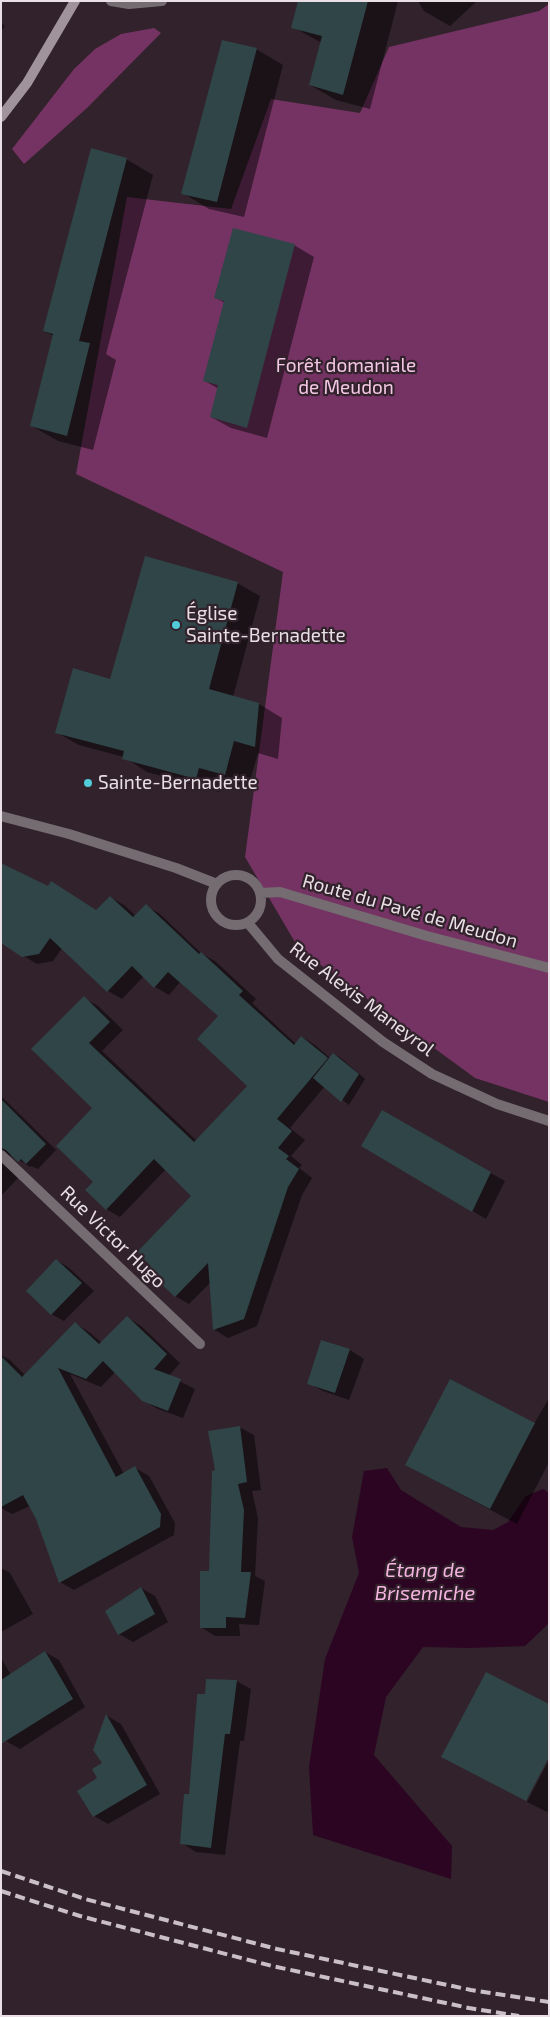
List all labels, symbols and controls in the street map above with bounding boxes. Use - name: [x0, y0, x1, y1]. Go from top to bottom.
- park label: Forêt domaniale de Meudon: [276, 355, 416, 399]
- place label: Église Sainte-Bernadette: [186, 603, 346, 647]
- marker: Église Sainte-Bernadette: [170, 619, 182, 631]
- place label: Sainte-Bernadette: [98, 772, 258, 794]
- marker: Sainte-Bernadette: [82, 777, 94, 789]
- street label: Route du Pavé de Meudon: [300, 869, 520, 953]
- street label: Rue Alexis Maneyrol: [285, 937, 439, 1061]
- street label: Rue Victor Hugo: [56, 1181, 170, 1293]
- water label: Étang de Brisemiche: [375, 1558, 475, 1605]

